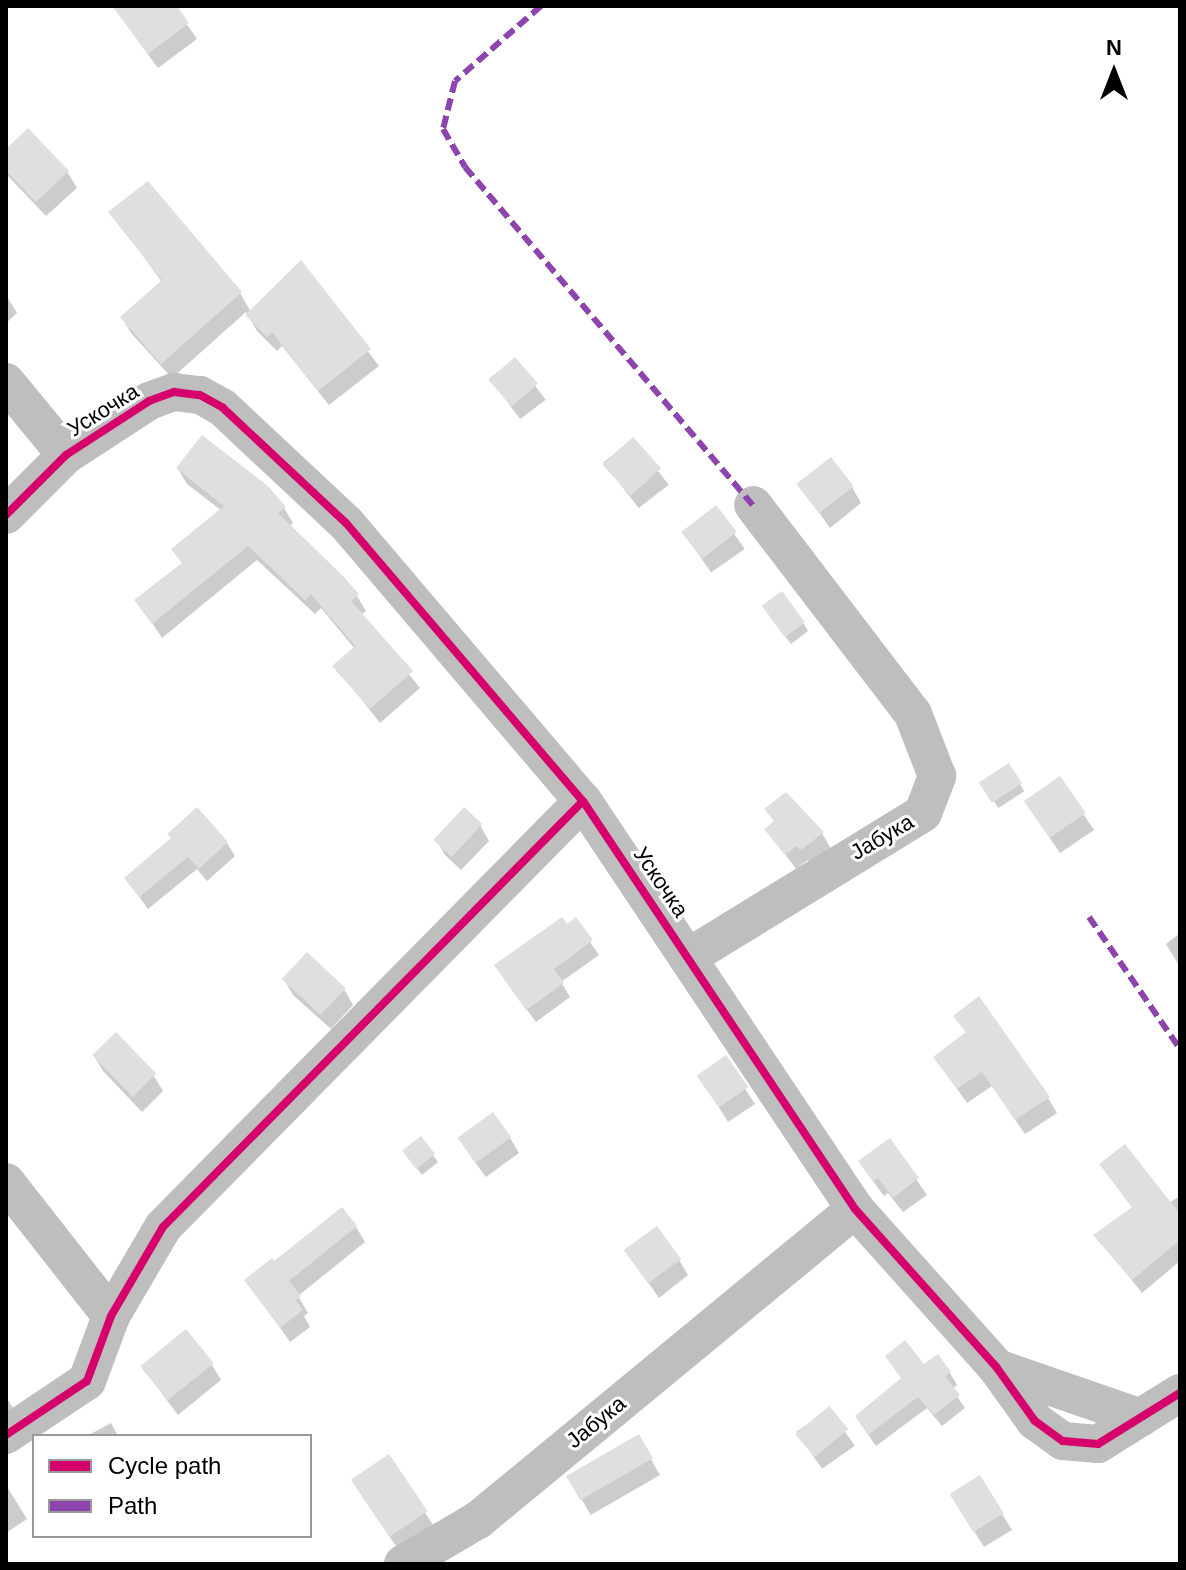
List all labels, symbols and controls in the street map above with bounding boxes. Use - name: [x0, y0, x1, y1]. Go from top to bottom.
- north arrow: [1074, 32, 1154, 112]
- text: N: [1106, 35, 1122, 60]
- street label: Ускочка: [63, 378, 143, 442]
- street label: Јабука: [846, 808, 918, 866]
- street label: Ускочка: [628, 842, 694, 922]
- street label: Јабука: [561, 1390, 631, 1454]
- legend: [32, 1434, 312, 1538]
- text: Cycle path: [108, 1452, 221, 1479]
- text: Path: [108, 1492, 157, 1519]

